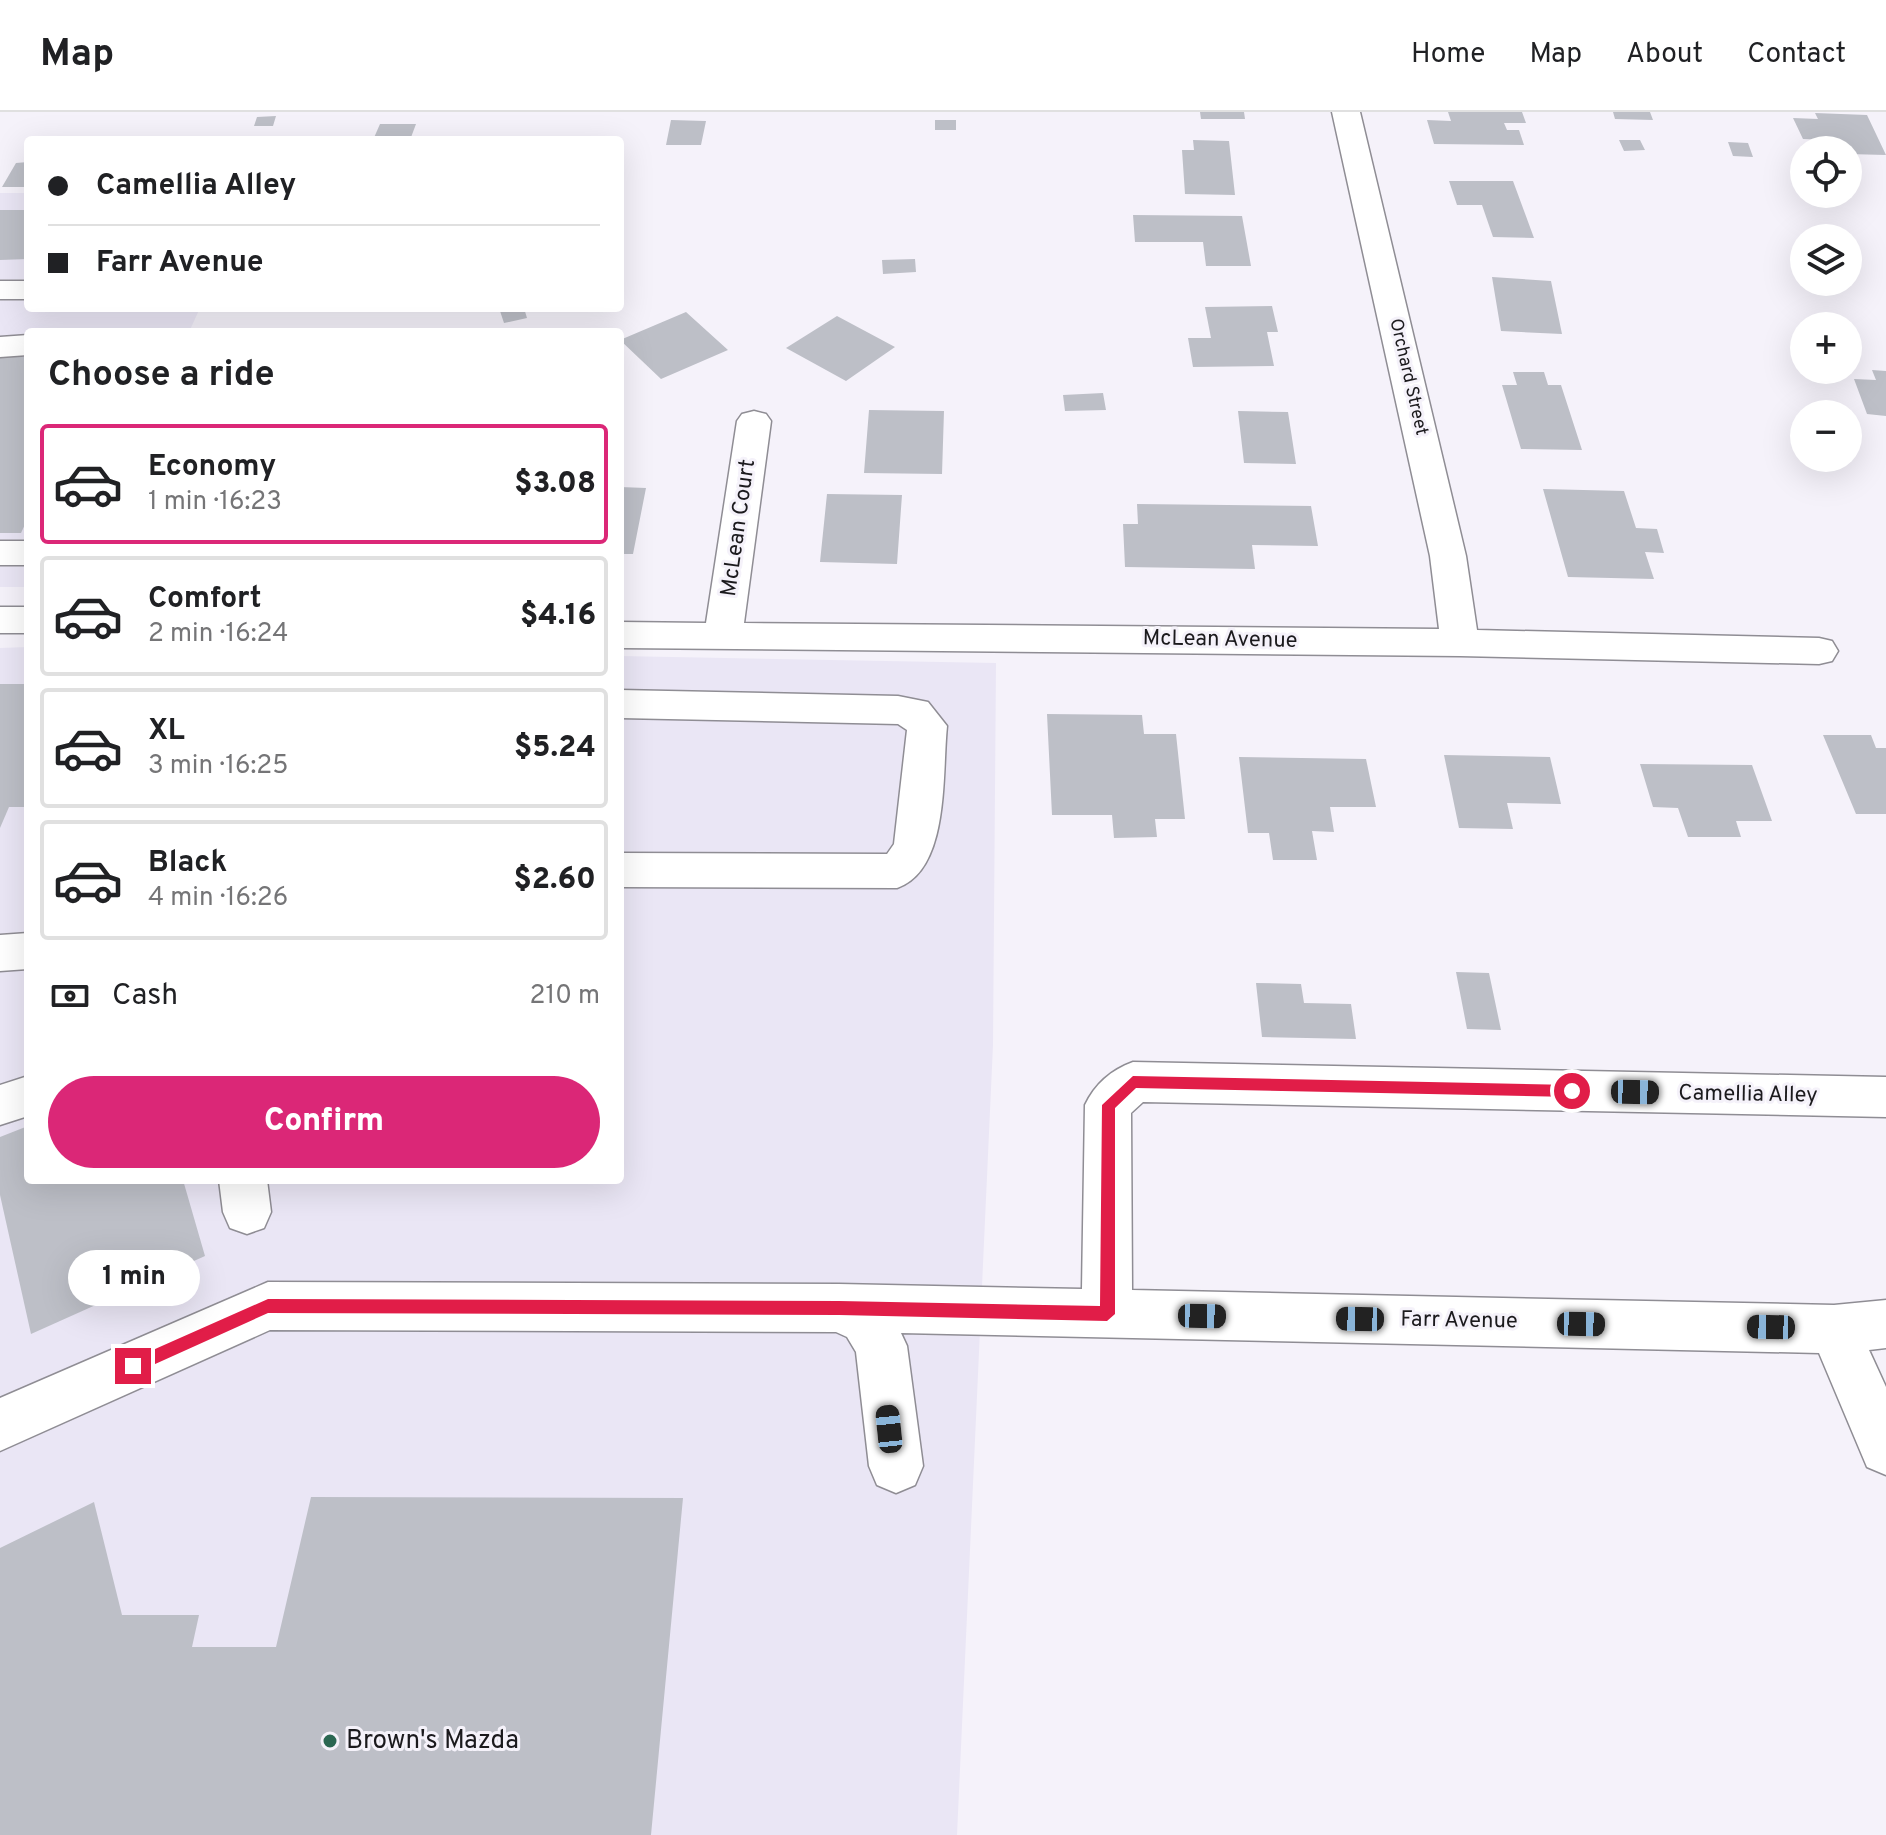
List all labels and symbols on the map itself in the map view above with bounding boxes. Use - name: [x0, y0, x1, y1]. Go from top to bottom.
- street label: Orchard Street: [1383, 316, 1433, 438]
- street label: McLean Court: [716, 458, 762, 598]
- street label: McLean Avenue: [1142, 625, 1298, 655]
- route start: [1554, 1073, 1590, 1109]
- car: [1611, 1080, 1659, 1104]
- street label: Camellia Alley: [1678, 1080, 1818, 1110]
- callout: 1 min: [67, 1250, 199, 1306]
- car: [1178, 1304, 1226, 1328]
- street label: Farr Avenue: [1400, 1306, 1518, 1336]
- car: [1336, 1307, 1384, 1331]
- car: [1557, 1312, 1605, 1336]
- car: [1747, 1315, 1795, 1339]
- route end: [115, 1348, 151, 1384]
- car: [875, 1404, 903, 1454]
- place label: Brown's Mazda: [346, 1725, 519, 1758]
- marker: Brown's Mazda: [321, 1732, 339, 1750]

